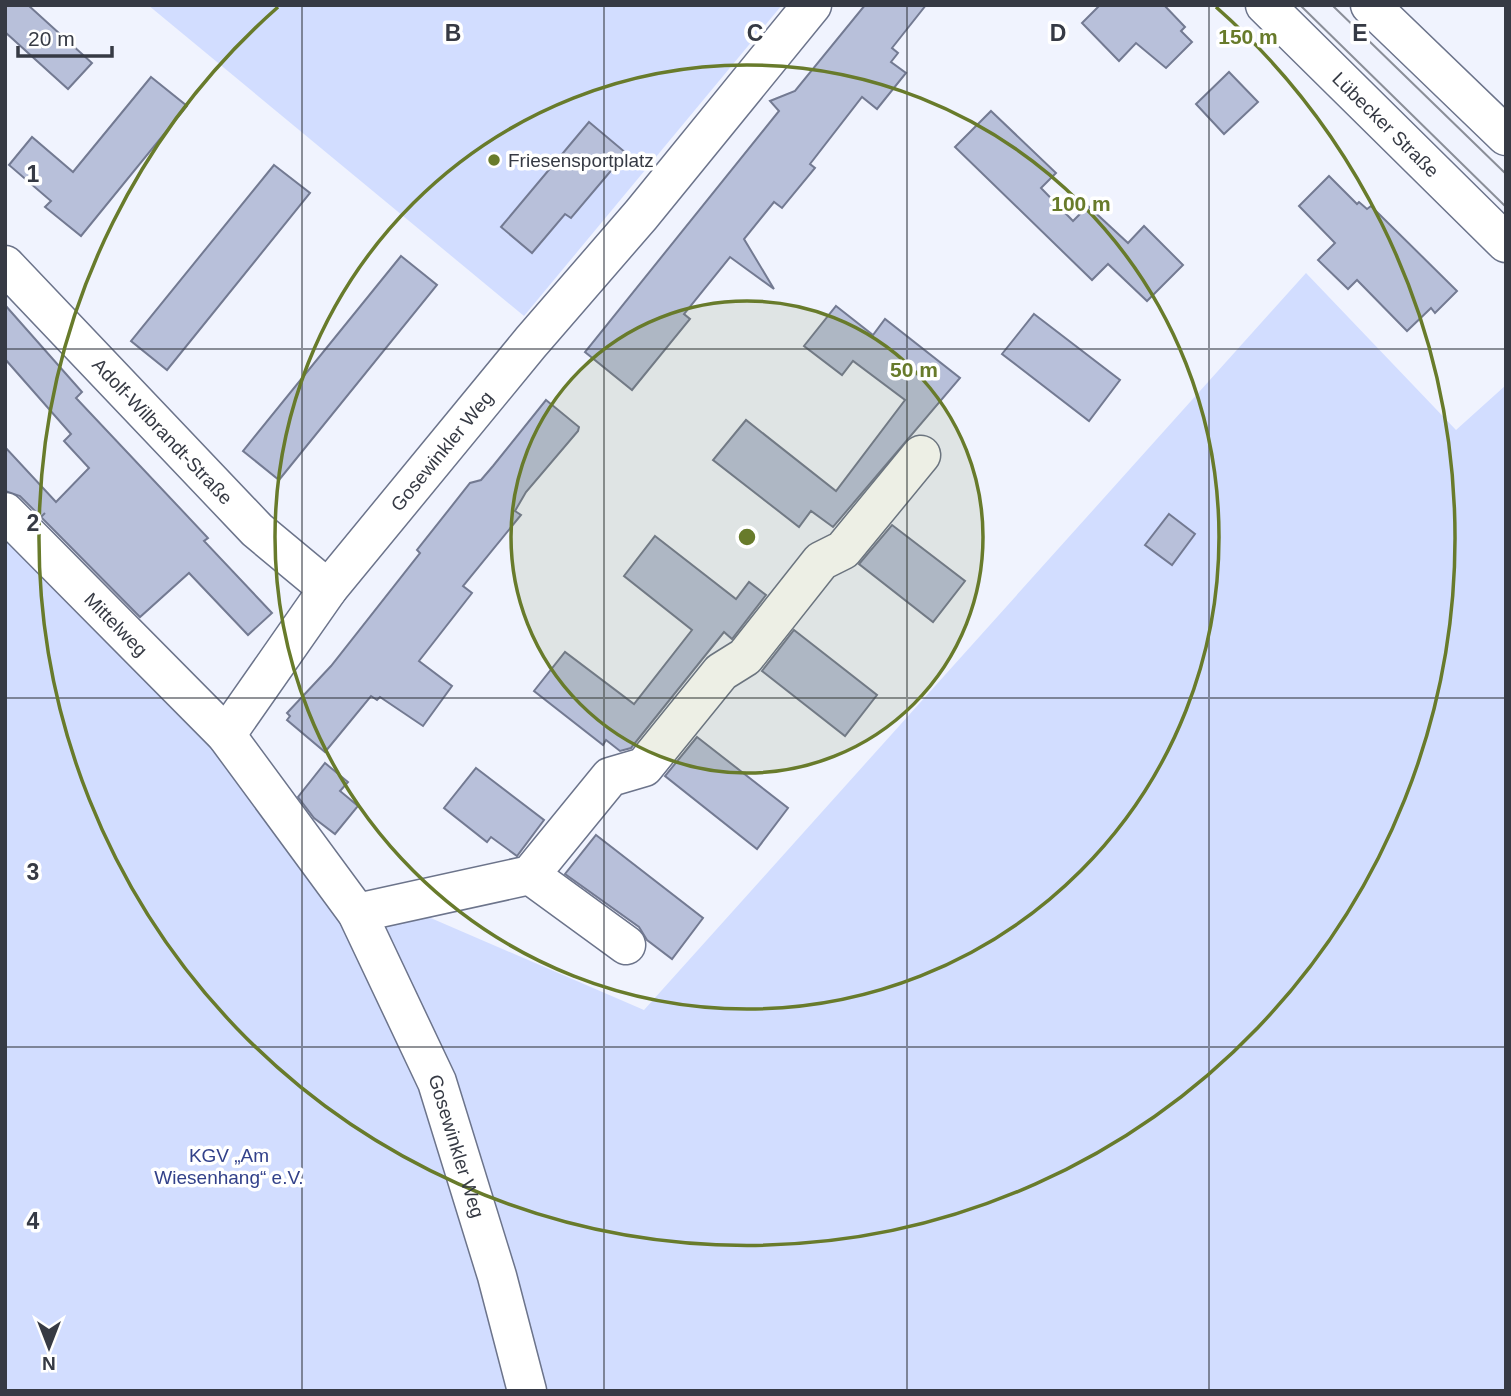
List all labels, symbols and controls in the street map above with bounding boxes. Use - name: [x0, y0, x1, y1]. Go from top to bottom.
- scale bar: [18, 14, 112, 58]
- text: B: [445, 20, 461, 46]
- text: C: [747, 20, 763, 46]
- text: D: [1050, 20, 1066, 46]
- text: E: [1352, 20, 1368, 46]
- text: 150 m: [1218, 25, 1278, 48]
- text: 20 m: [28, 27, 75, 50]
- street label: Lübecker Straße: [1328, 68, 1443, 182]
- place label: Friesensportplatz: [508, 150, 654, 171]
- marker: Friesensportplatz: [486, 152, 502, 168]
- text: 1: [27, 161, 40, 187]
- text: 100 m: [1051, 192, 1111, 215]
- street label: Adolf-Wilbrandt-Straße: [88, 354, 237, 509]
- text: 50 m: [890, 358, 938, 381]
- street label: Gosewinkler Weg: [387, 387, 497, 515]
- text: 2: [27, 510, 39, 536]
- centre of rings: [735, 525, 759, 549]
- street label: Mittelweg: [80, 589, 152, 660]
- text: 3: [27, 859, 39, 885]
- street label: Gosewinkler Weg: [424, 1072, 488, 1220]
- park label: KGV „Am Wiesenhang“ e.V.: [154, 1145, 304, 1188]
- text: 4: [27, 1208, 40, 1234]
- north arrow: [14, 1312, 84, 1382]
- text: N: [42, 1353, 56, 1374]

